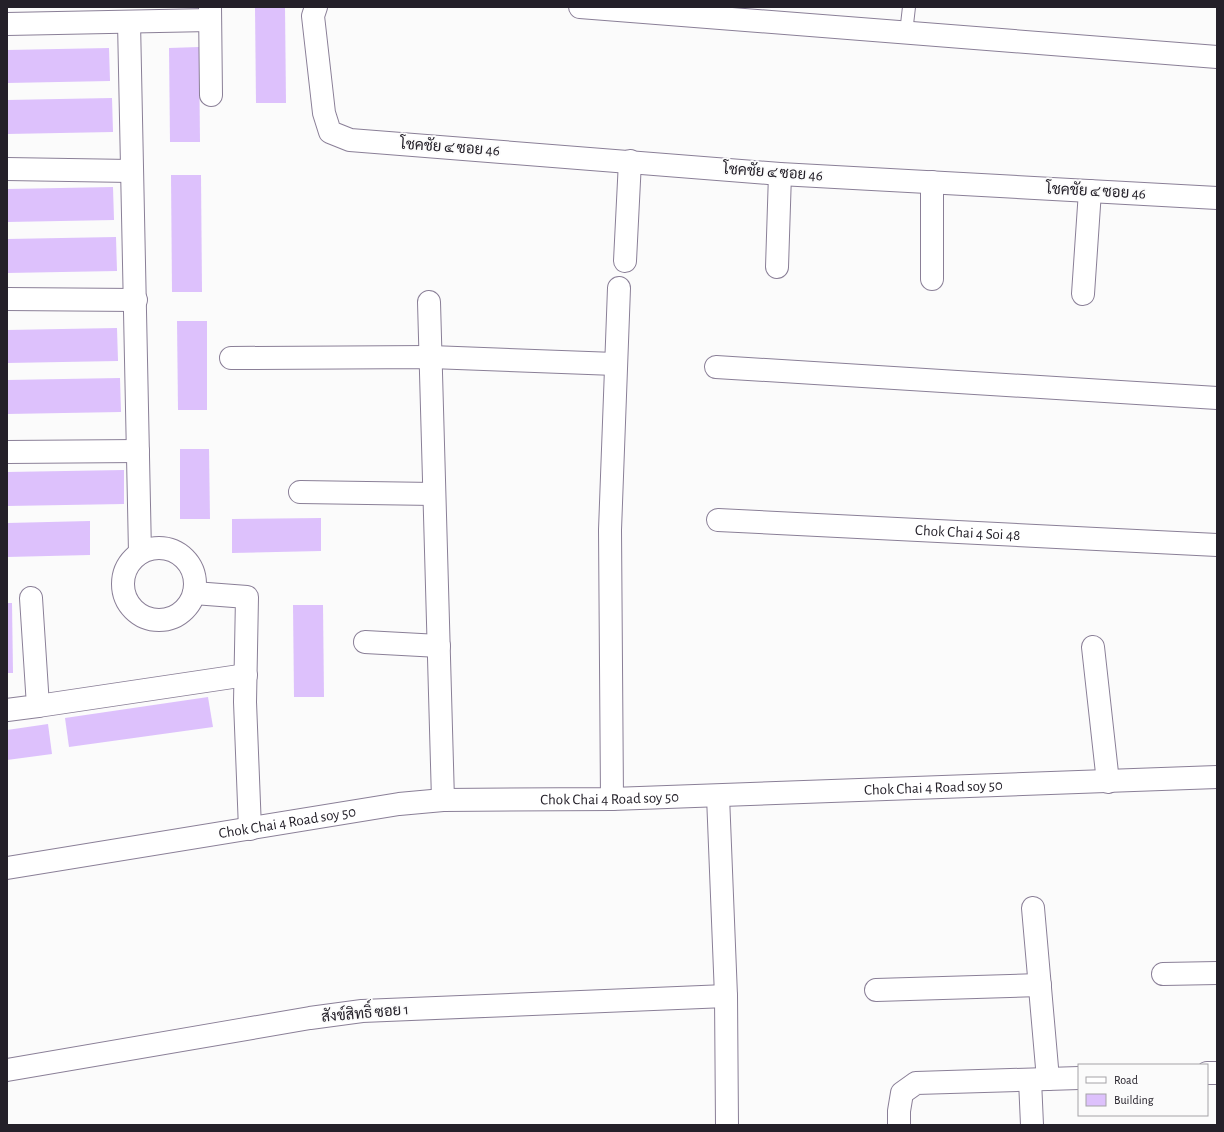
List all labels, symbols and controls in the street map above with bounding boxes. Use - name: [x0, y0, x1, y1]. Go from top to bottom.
- street label: โชคชัย ๔ ซอย 46: [399, 133, 501, 158]
- street label: โชคชัย ๔ ซอย 46: [722, 158, 824, 183]
- street label: โชคชัย ๔ ซอย 46: [1045, 178, 1146, 202]
- street label: Chok Chai 4 Soi 48: [915, 523, 1021, 543]
- street label: Chok Chai 4 Road soy 50: [864, 778, 1003, 798]
- street label: Chok Chai 4 Road soy 50: [540, 790, 679, 807]
- street label: Chok Chai 4 Road soy 50: [218, 804, 357, 841]
- street label: สังข์สิทธิ์ ซอย 1: [320, 994, 409, 1025]
- legend: [1078, 1064, 1208, 1116]
- text: Road: [1114, 1074, 1138, 1086]
- text: Building: [1114, 1094, 1154, 1106]

